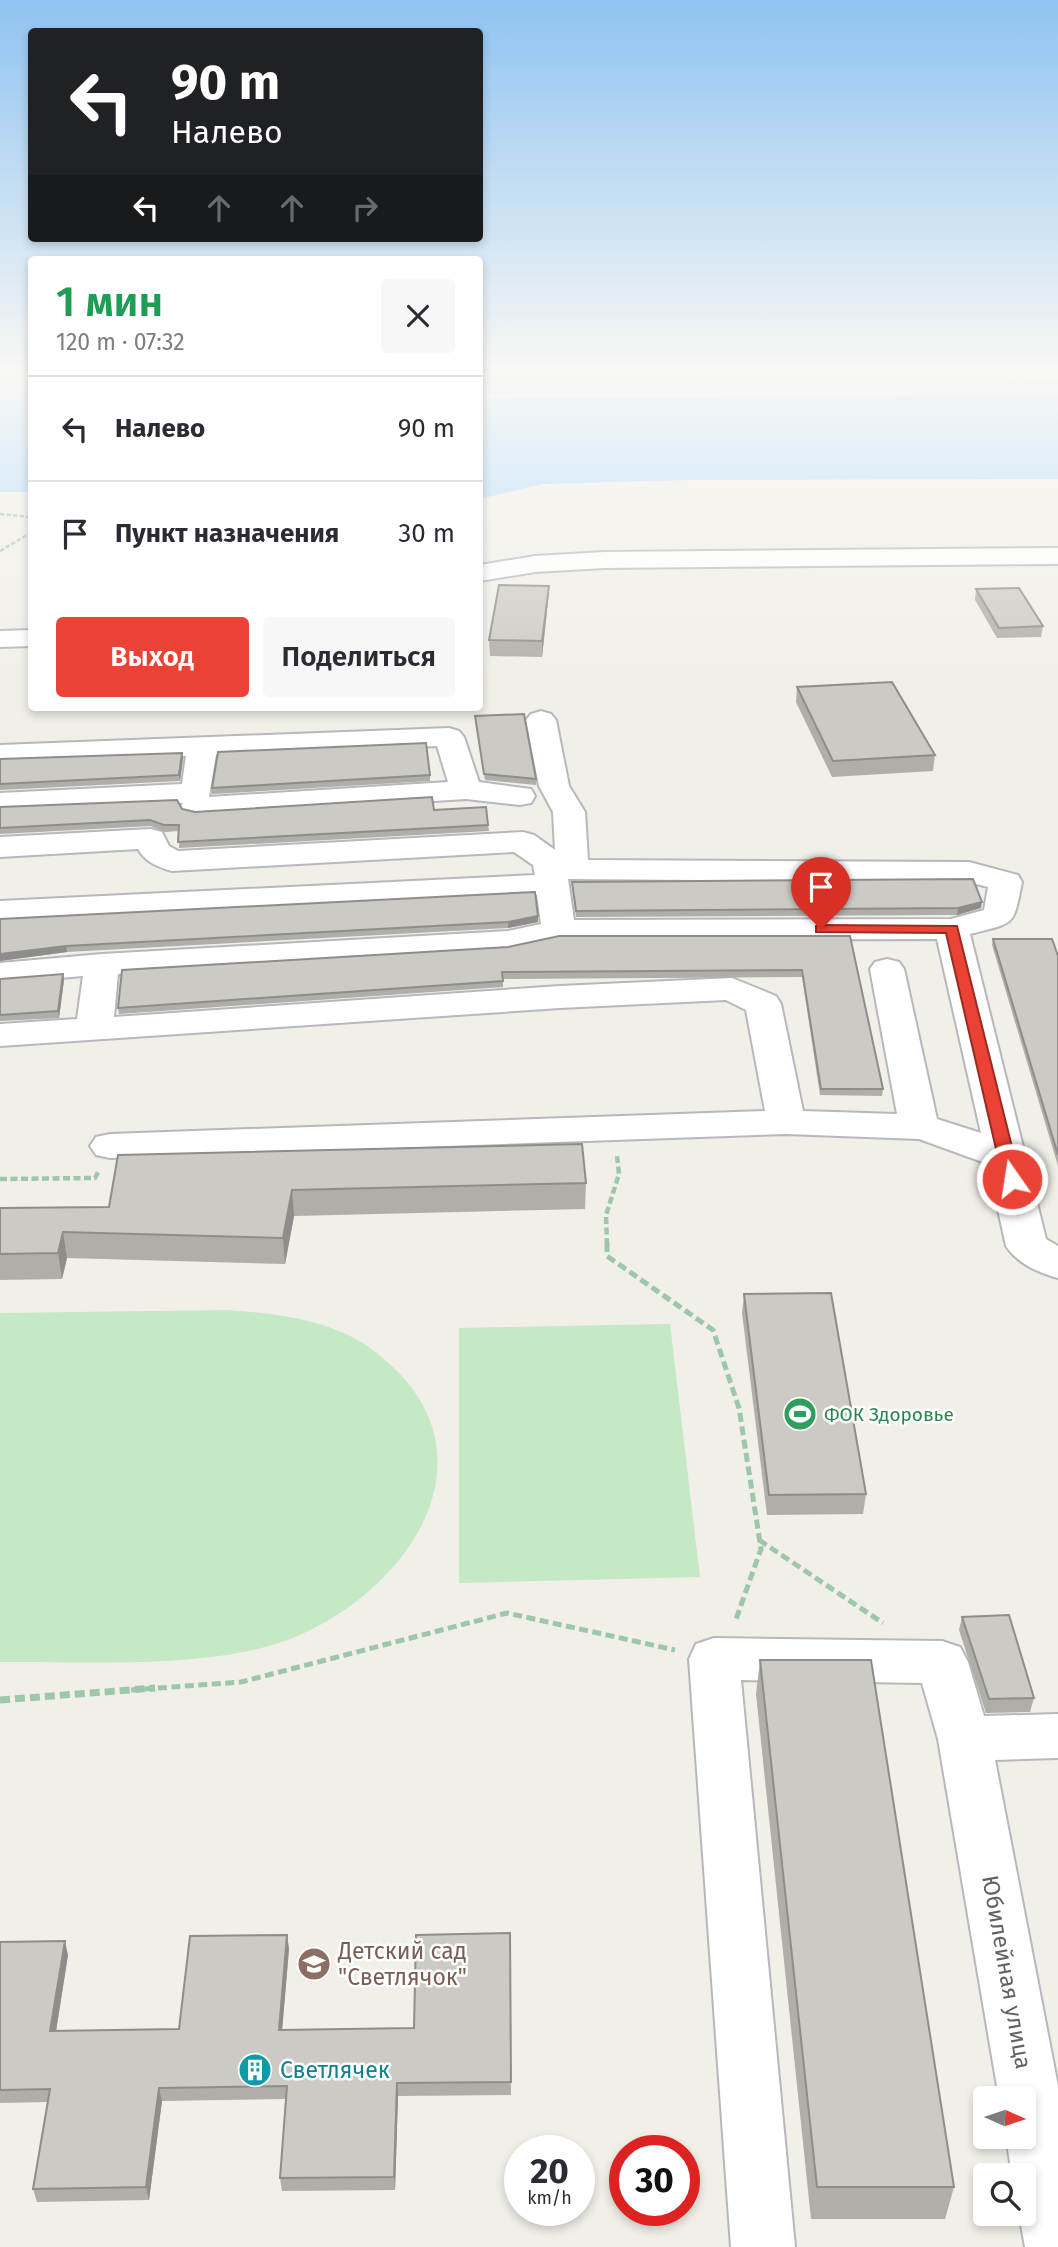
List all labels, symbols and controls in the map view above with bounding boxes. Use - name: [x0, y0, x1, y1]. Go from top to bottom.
- text: 90 m: [171, 53, 280, 112]
- icon: left: [56, 56, 147, 147]
- text: Налево: [171, 113, 283, 151]
- icon: left: [127, 189, 165, 227]
- icon: ahead: [200, 189, 238, 227]
- icon: ahead: [273, 189, 311, 227]
- icon: right: [346, 189, 384, 227]
- text: 1 мин: [56, 277, 163, 327]
- button: close: [381, 279, 455, 353]
- text: 120 m · 07:32: [56, 328, 185, 356]
- icon: left: [56, 410, 94, 448]
- text: Налево: [115, 413, 205, 444]
- text: 90 m: [398, 413, 455, 444]
- icon: arrive: [56, 515, 94, 553]
- text: Пункт назначения: [115, 518, 339, 549]
- text: 30 m: [398, 518, 455, 549]
- button: Выход: [56, 617, 249, 697]
- button: Поделиться: [263, 617, 455, 697]
- pin: [791, 857, 851, 929]
- icon: arrive: [802, 868, 840, 906]
- position arrow: [975, 1142, 1049, 1216]
- sports icon: ФОК Здоровье: [781, 1395, 819, 1433]
- place label: ФОК Здоровье: [824, 1403, 954, 1426]
- street label: Юбилейная улица: [976, 1873, 1038, 2071]
- place label: Детский сад "Светлячок": [337, 1937, 467, 1991]
- school or university icon: Детский сад "Светлячок": [295, 1945, 333, 1983]
- building icon: Светлячек: [236, 2051, 274, 2089]
- place label: Светлячек: [280, 2056, 390, 2084]
- north arrow: [973, 2086, 1036, 2149]
- map controls: [973, 2086, 1036, 2226]
- speed limit sign: 30: [609, 2135, 700, 2226]
- text: 20: [530, 2150, 569, 2192]
- button: search: [973, 2163, 1036, 2226]
- text: km/h: [527, 2187, 572, 2209]

